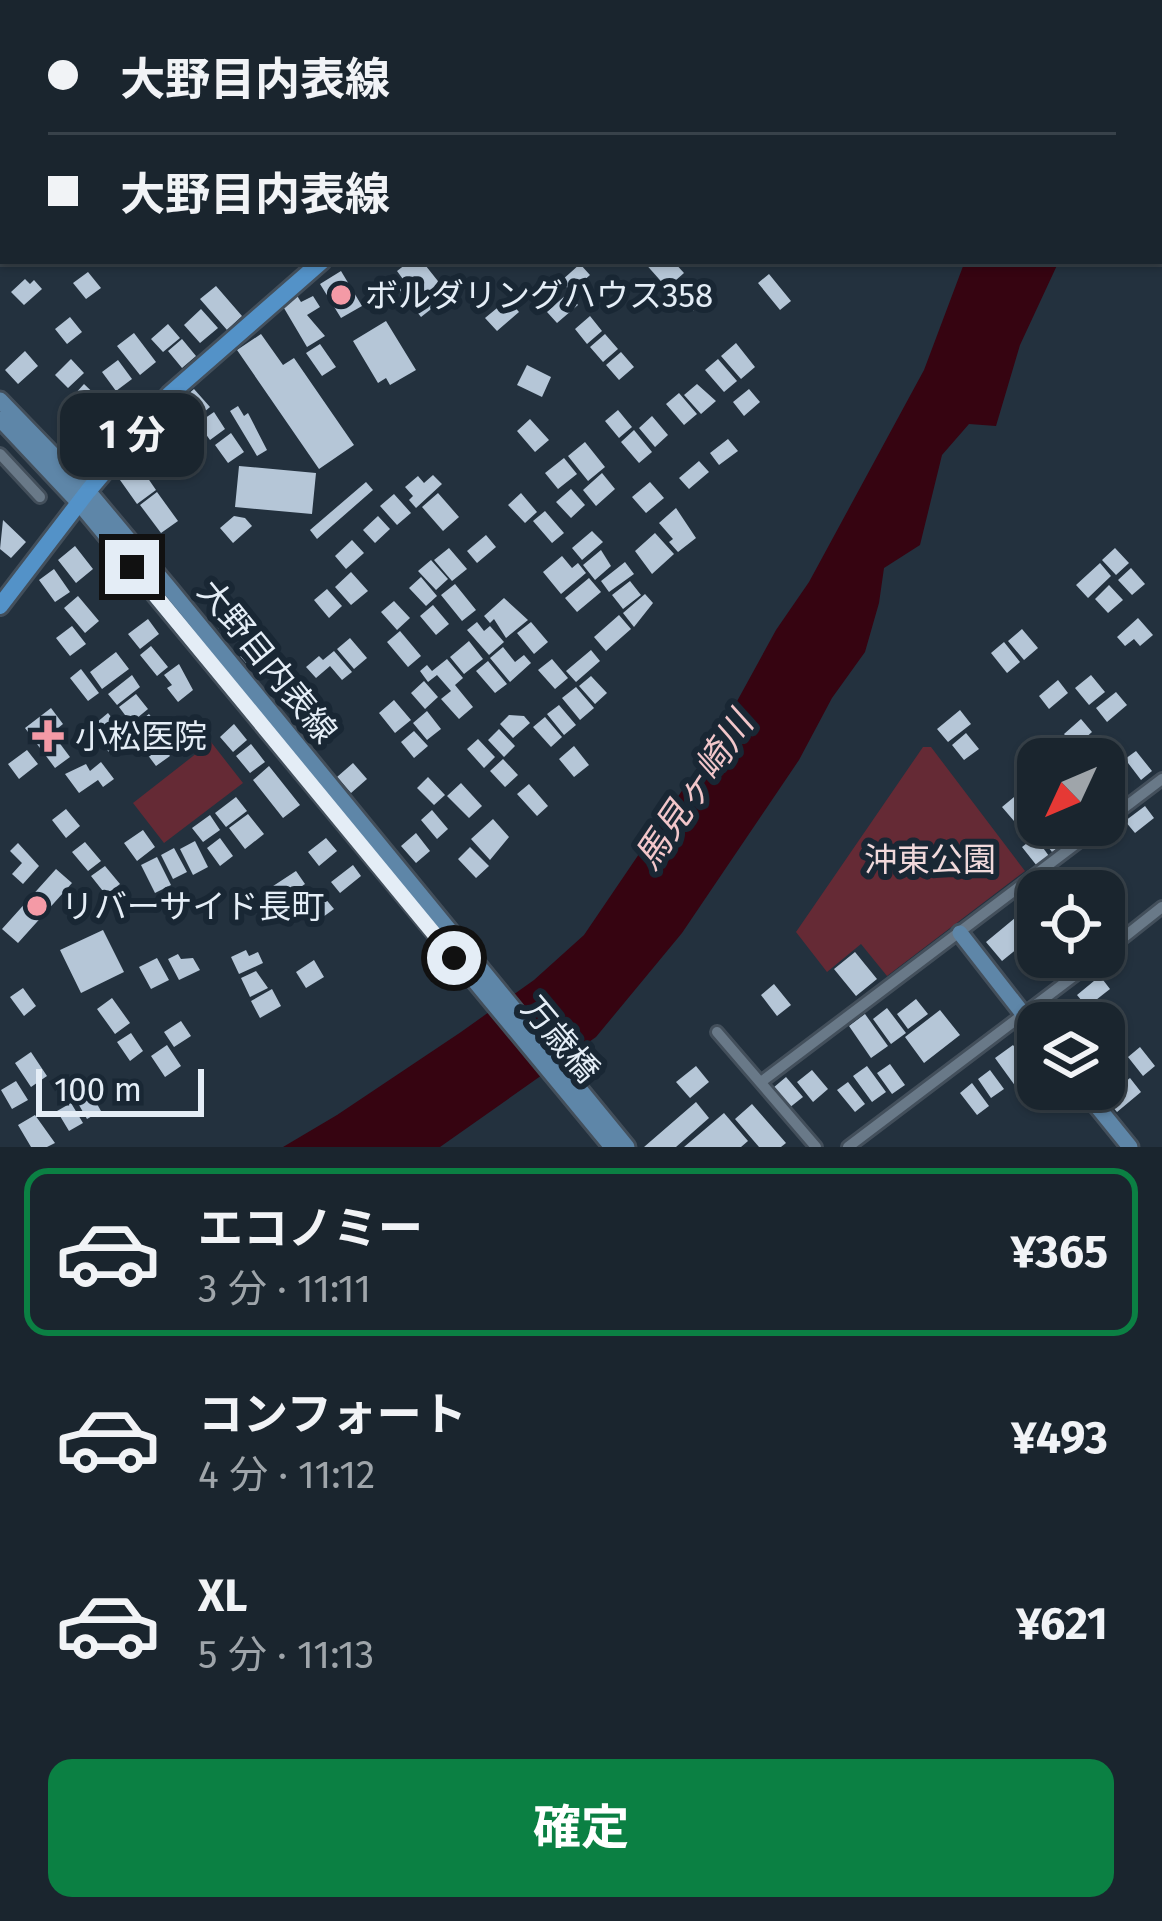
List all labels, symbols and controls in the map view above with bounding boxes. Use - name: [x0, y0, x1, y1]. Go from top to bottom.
- text: 大野目内表線: [120, 53, 390, 107]
- text: 大野目内表線: [120, 168, 390, 222]
- place label: ボルダリングハウス358: [365, 276, 713, 316]
- marker: ボルダリングハウス358: [328, 282, 354, 308]
- callout: 1 分: [60, 393, 204, 477]
- text: 1 分: [99, 412, 165, 458]
- route end: [105, 540, 159, 594]
- street label: 大野目内表線: [189, 572, 345, 751]
- water label: 馬見ヶ崎川: [625, 700, 765, 877]
- place label: 小松医院: [75, 717, 207, 757]
- marker: 小松医院: [32, 720, 64, 752]
- north arrow: [1017, 738, 1125, 846]
- map controls: [1017, 738, 1125, 1110]
- park label: 沖東公園: [864, 840, 996, 880]
- button: locate: [1017, 870, 1125, 978]
- place label: リバーサイド長町: [61, 887, 324, 927]
- marker: リバーサイド長町: [24, 893, 50, 919]
- route start: [427, 931, 481, 985]
- street label: 万歳橋: [513, 989, 607, 1090]
- button: layers: [1017, 1002, 1125, 1110]
- scale bar: [36, 1063, 204, 1116]
- text: 100 m: [54, 1070, 142, 1110]
- icon: car: [54, 1198, 162, 1306]
- text: エコノミー: [198, 1202, 423, 1256]
- text: ¥365: [1010, 1225, 1108, 1279]
- text: 3 分 · 11:11: [198, 1266, 371, 1312]
- icon: car: [54, 1384, 162, 1492]
- text: コンフォート: [198, 1388, 467, 1442]
- text: ¥493: [1011, 1411, 1108, 1465]
- text: 4 分 · 11:12: [198, 1452, 375, 1498]
- text: XL: [198, 1569, 247, 1623]
- icon: car: [54, 1570, 162, 1678]
- text: ¥621: [1016, 1597, 1108, 1651]
- text: 5 分 · 11:13: [198, 1632, 374, 1678]
- button: 確定: [48, 1759, 1114, 1897]

